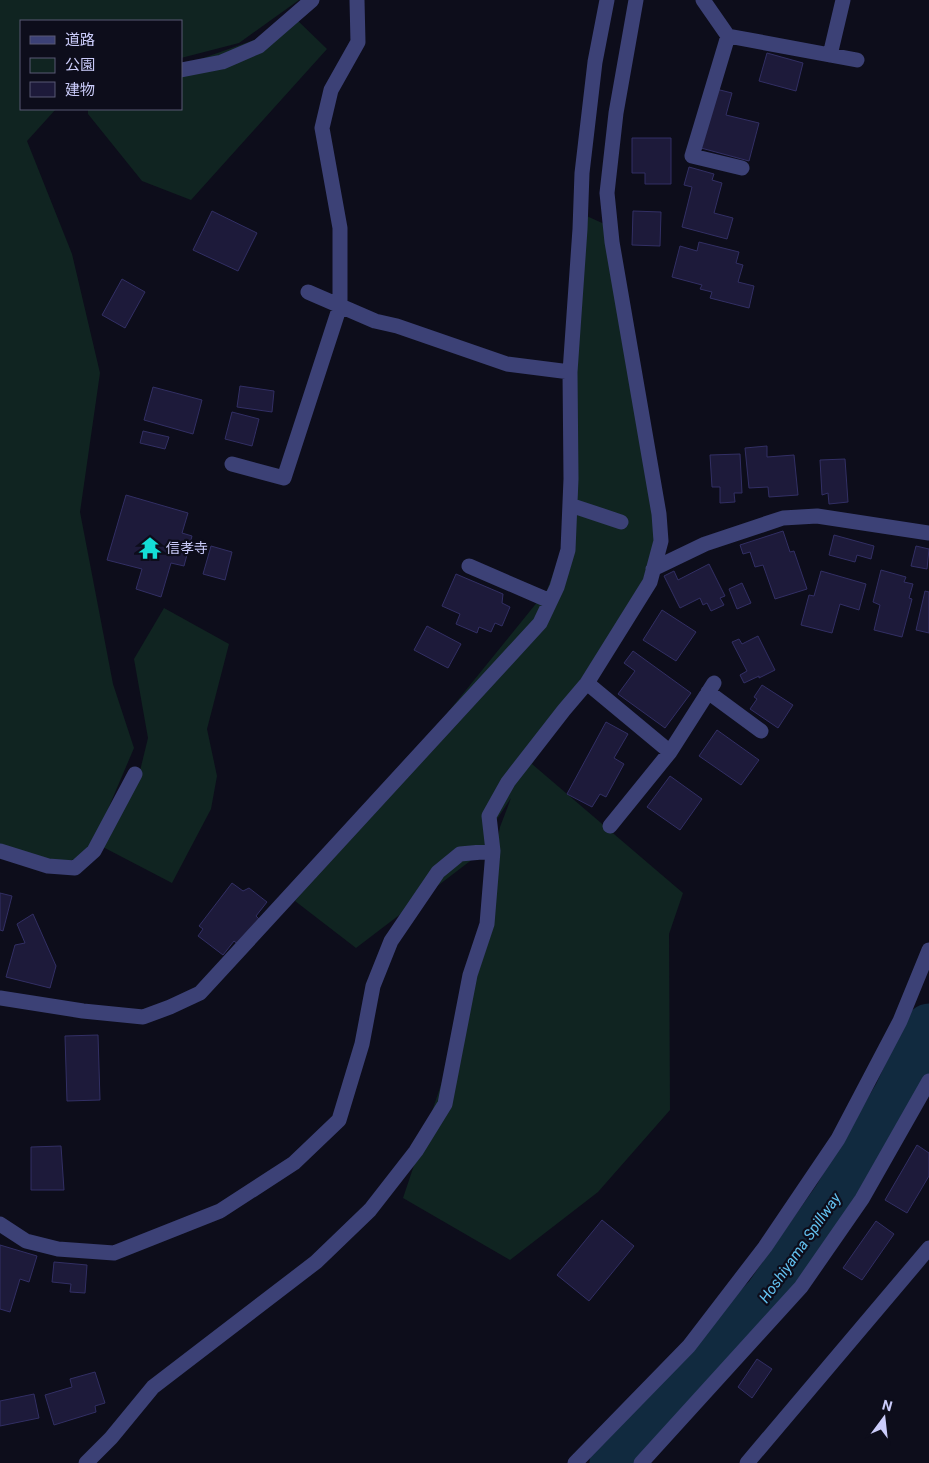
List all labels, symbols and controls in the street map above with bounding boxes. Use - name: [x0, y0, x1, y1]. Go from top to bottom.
- legend: [20, 20, 182, 110]
- text: 道路: [65, 31, 95, 49]
- text: 公園: [65, 56, 95, 74]
- text: 建物: [65, 81, 95, 99]
- temple icon: 信孝寺: [137, 535, 163, 561]
- place label: 信孝寺: [166, 540, 208, 556]
- water label: Hoshiyama Spillway: [755, 1189, 845, 1306]
- north arrow: [859, 1393, 909, 1443]
- text: N: [881, 1396, 894, 1414]

